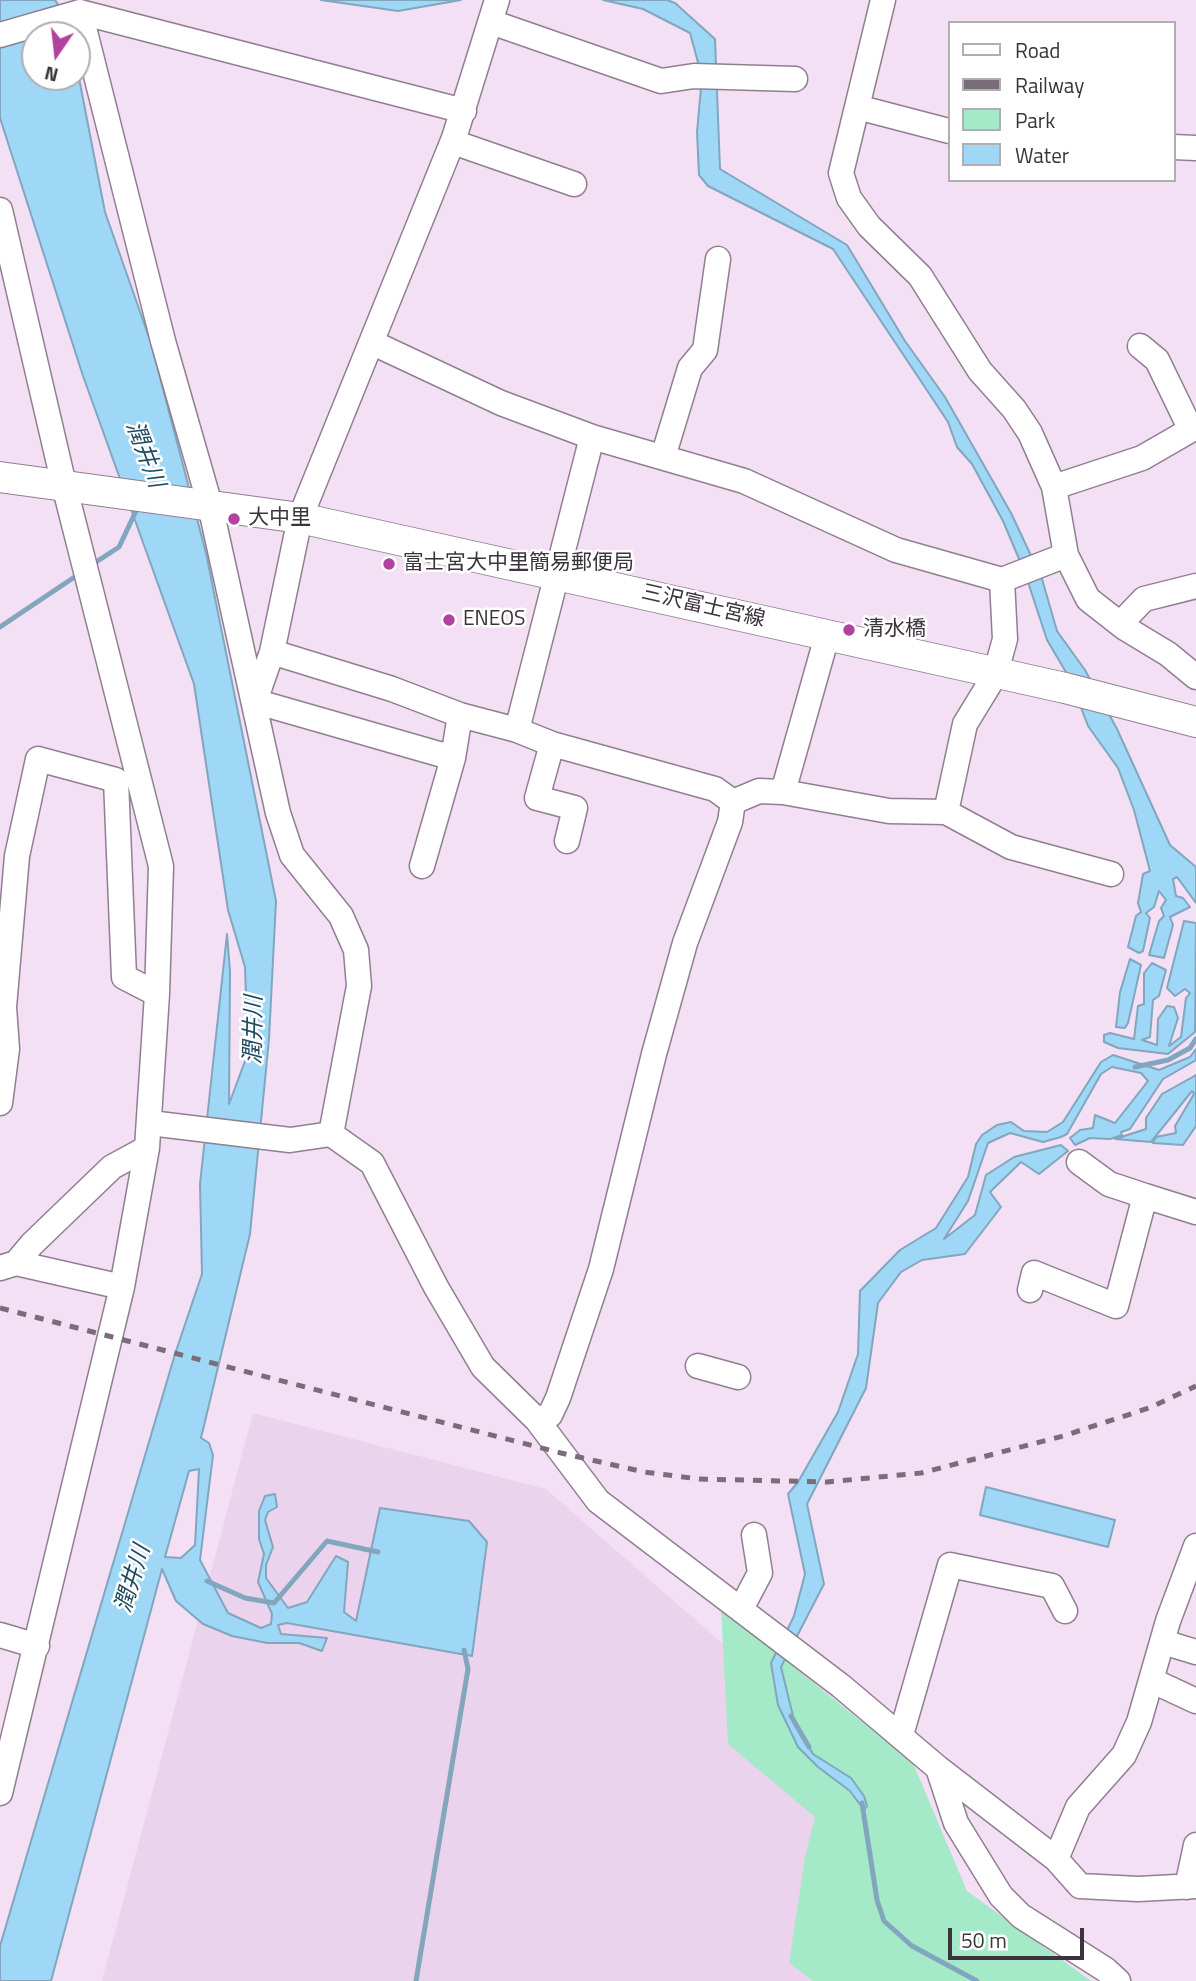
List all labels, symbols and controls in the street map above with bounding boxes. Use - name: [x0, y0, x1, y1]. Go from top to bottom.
- north arrow: [21, 21, 91, 91]
- legend: [948, 21, 1175, 182]
- text: Road: [1015, 34, 1060, 66]
- text: N: [41, 59, 61, 91]
- text: Railway: [1015, 69, 1084, 101]
- text: Park: [1015, 104, 1055, 136]
- text: Water: [1015, 139, 1069, 171]
- water label: 潤井川: [119, 418, 169, 492]
- place label: 大中里: [248, 506, 311, 532]
- marker: 大中里: [226, 511, 242, 527]
- place label: 富士宮大中里簡易郵便局: [403, 551, 634, 577]
- marker: 富士宮大中里簡易郵便局: [381, 556, 397, 572]
- street label: 三沢富士宮線: [639, 581, 767, 633]
- place label: ENEOS: [463, 607, 525, 633]
- marker: ENEOS: [441, 612, 457, 628]
- place label: 清水橋: [863, 617, 926, 643]
- marker: 清水橋: [841, 622, 857, 638]
- water label: 潤井川: [241, 995, 269, 1065]
- water label: 潤井川: [111, 1542, 157, 1616]
- scale bar: [951, 1914, 1088, 1958]
- text: 50 m: [961, 1924, 1007, 1956]

